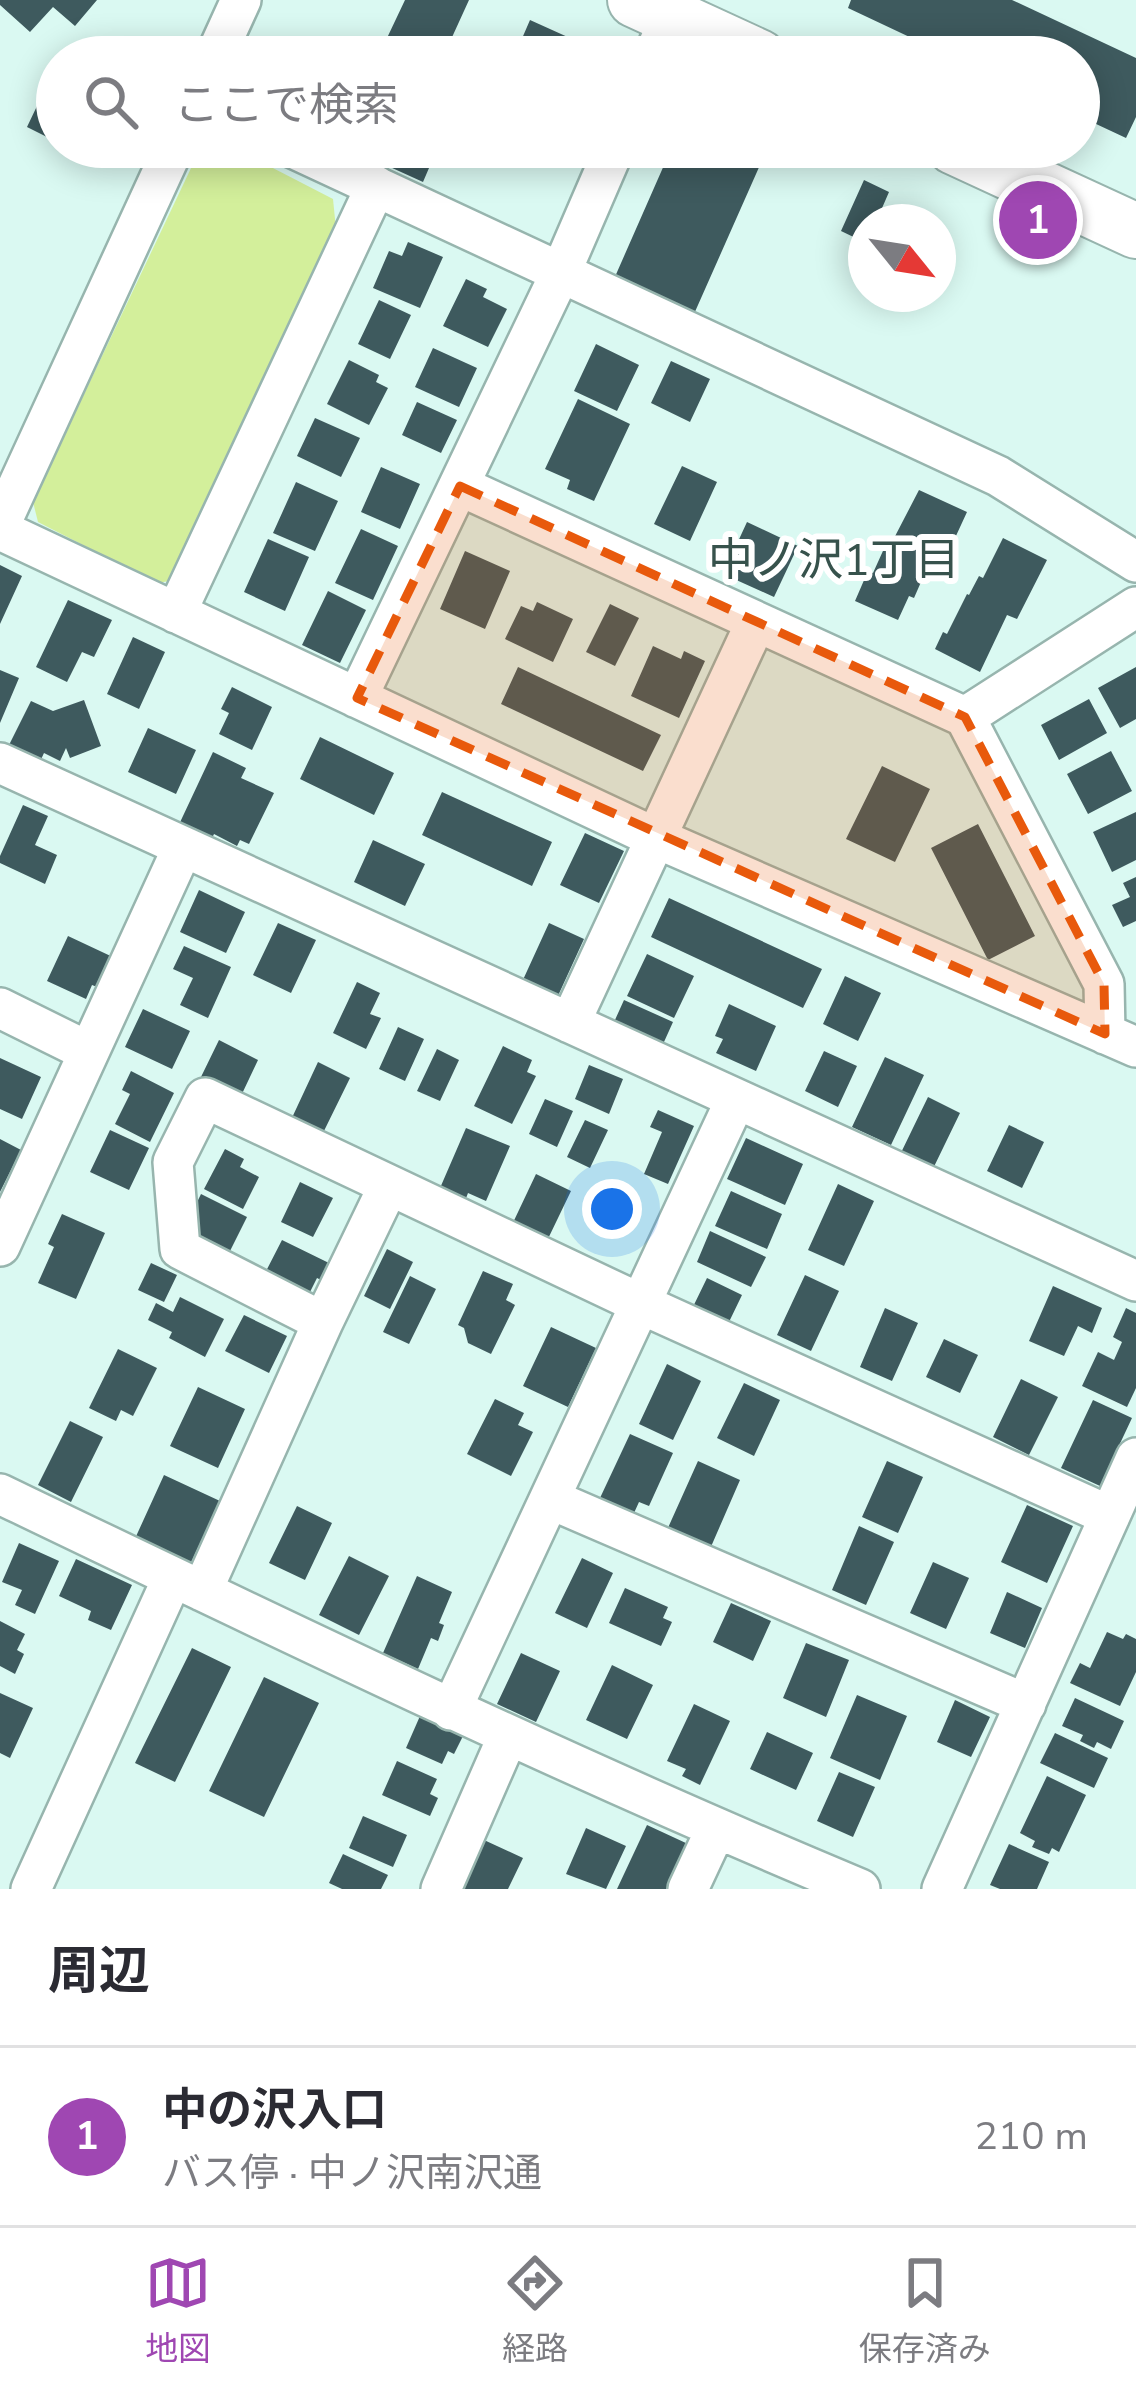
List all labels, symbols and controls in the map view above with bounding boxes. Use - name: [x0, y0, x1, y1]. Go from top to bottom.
- search box: [36, 36, 1100, 168]
- icon: search: [78, 69, 144, 135]
- text: ここで検索: [174, 75, 399, 136]
- pin: 1: [999, 175, 1077, 265]
- north arrow: [848, 204, 956, 312]
- district label: 中ノ沢1丁目: [708, 530, 960, 591]
- your location: [582, 1179, 642, 1239]
- text: 周辺: [48, 1936, 150, 2006]
- text: 中の沢入口: [162, 2080, 387, 2141]
- text: 1: [75, 2110, 99, 2163]
- text: 210 m: [974, 2110, 1088, 2163]
- text: バス停 · 中ノ沢南沢通: [162, 2147, 542, 2200]
- tab: 地図: [145, 2250, 211, 2372]
- tab: 経路: [502, 2250, 568, 2372]
- tab: 保存済み: [859, 2250, 991, 2372]

